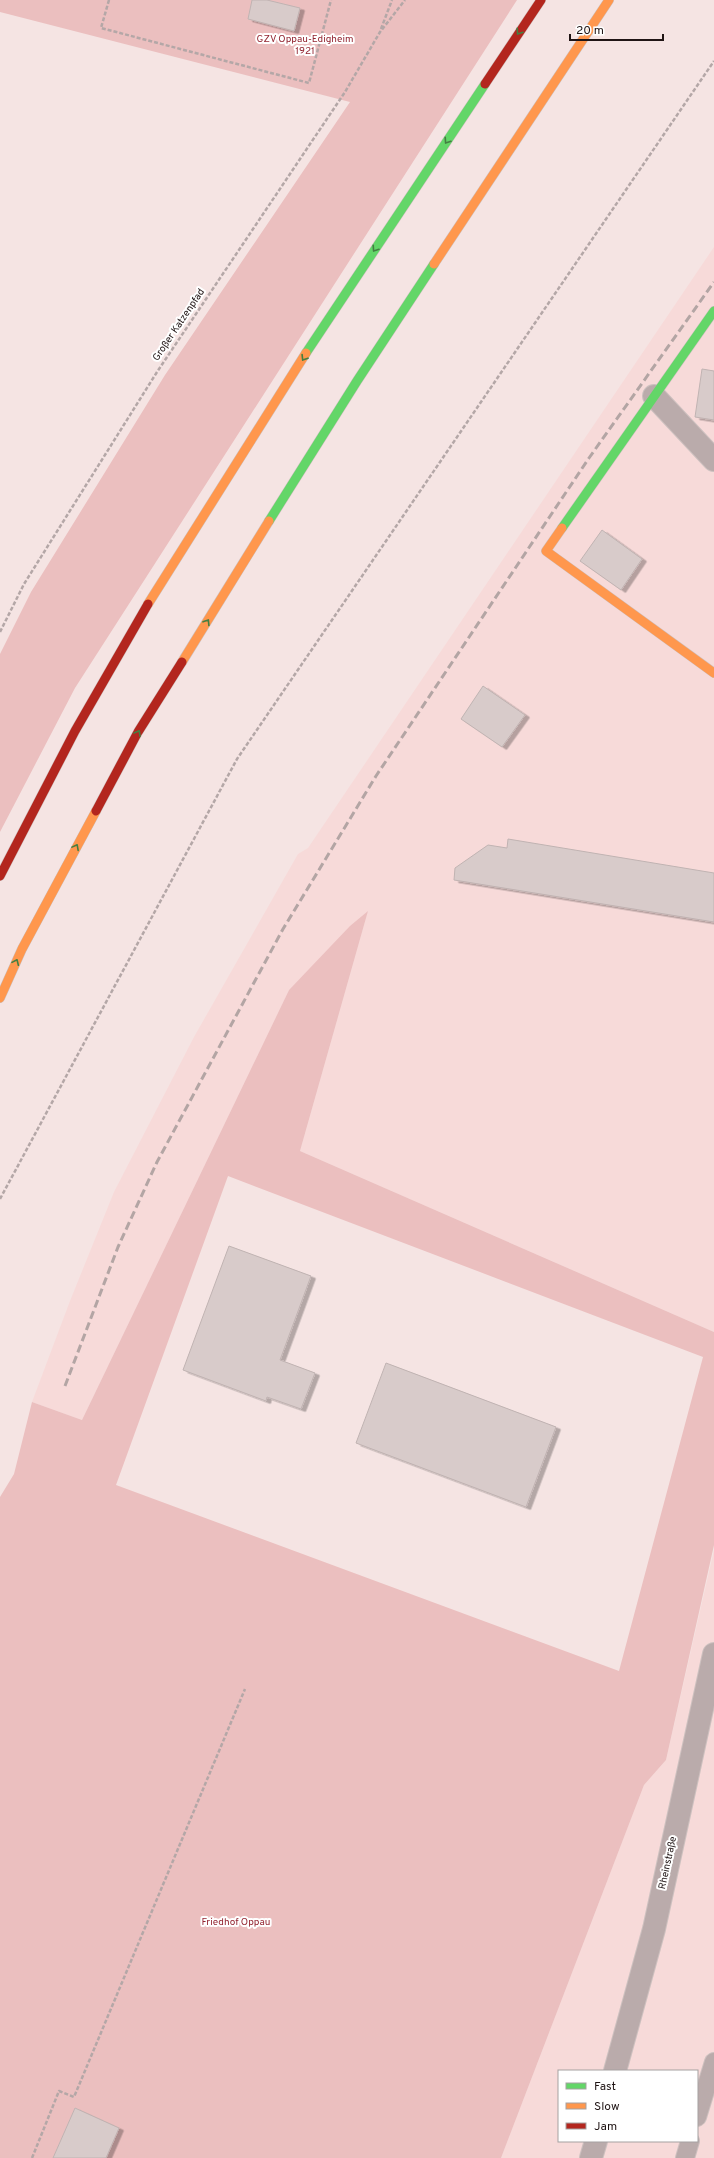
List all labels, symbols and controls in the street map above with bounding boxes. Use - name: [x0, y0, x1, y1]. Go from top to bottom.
- scale bar: [570, 16, 663, 42]
- text: 20 m: [576, 23, 604, 39]
- one-way arrow: [517, 28, 524, 35]
- park label: GZV Oppau-Edigheim 1921: [257, 33, 353, 58]
- one-way arrow: [444, 137, 452, 144]
- one-way arrow: [372, 245, 380, 252]
- street label: Großer Katzenpfad: [150, 286, 208, 364]
- one-way arrow: [301, 354, 308, 361]
- one-way arrow: [202, 619, 209, 626]
- one-way arrow: [134, 729, 141, 737]
- one-way arrow: [72, 844, 79, 851]
- one-way arrow: [11, 959, 19, 966]
- street label: Rheinstraße: [656, 1835, 680, 1891]
- park label: Friedhof Oppau: [201, 1916, 271, 1929]
- legend: [558, 2070, 698, 2142]
- text: Fast: [594, 2079, 616, 2095]
- text: Slow: [594, 2099, 620, 2115]
- text: Jam: [594, 2119, 617, 2135]

